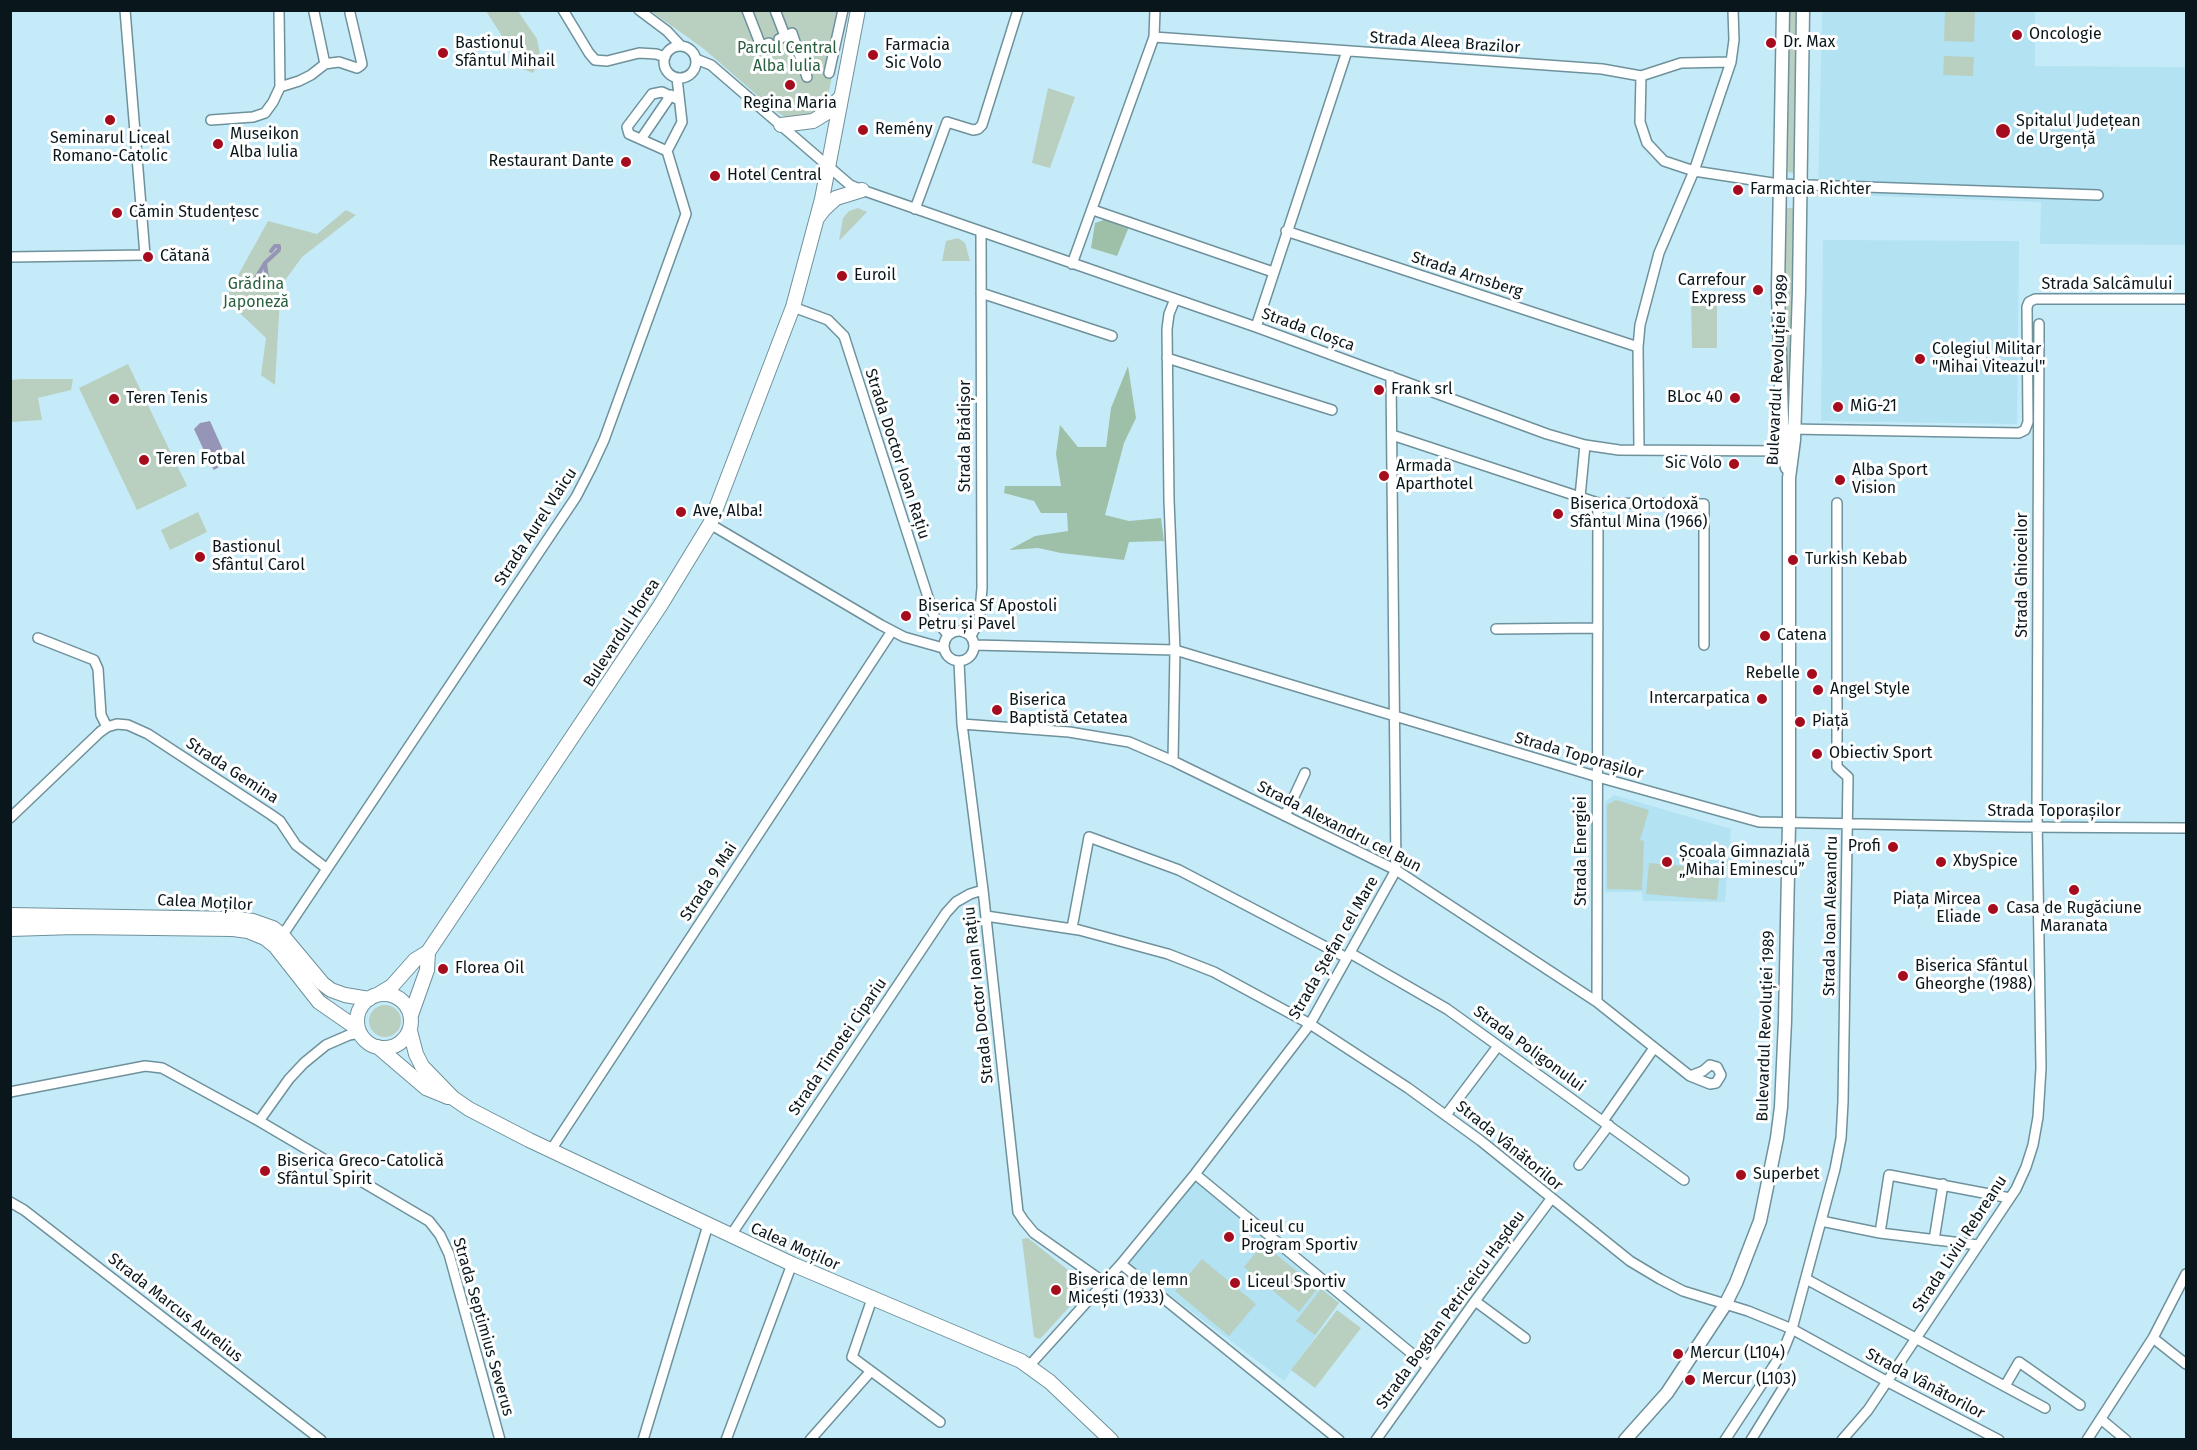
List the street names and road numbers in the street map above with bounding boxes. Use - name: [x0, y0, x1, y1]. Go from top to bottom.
- street label: Strada Aleea Brazilor: [1369, 28, 1521, 58]
- street label: Strada Arnsberg: [1409, 248, 1525, 302]
- street label: Bulevardul Revoluției 1989: [1763, 274, 1793, 466]
- street label: Strada Salcâmului: [2042, 275, 2172, 295]
- street label: Strada Cloșca: [1259, 304, 1357, 356]
- street label: Strada Doctor Ioan Rațiu: [860, 366, 934, 542]
- street label: Strada Brădișor: [956, 380, 976, 492]
- street label: Strada Aurel Vlaicu: [491, 464, 581, 590]
- street label: Strada Ghioceilor: [2013, 512, 2033, 638]
- street label: Bulevardul Horea: [580, 575, 664, 691]
- street label: Strada Toporașilor: [1512, 728, 1646, 784]
- street label: Strada Gemina: [182, 734, 282, 808]
- street label: Strada Alexandru cel Bun: [1254, 777, 1424, 877]
- street label: Strada Energiei: [1572, 796, 1592, 906]
- street label: Strada Toporașilor: [1987, 802, 2121, 822]
- street label: Strada Ioan Alexandru: [1820, 836, 1842, 996]
- street label: Strada 9 Mai: [677, 839, 741, 925]
- street label: Strada Ștefan cel Mare: [1285, 873, 1383, 1023]
- street label: Calea Moților: [157, 891, 253, 915]
- street label: Strada Doctor Ioan Rațiu: [960, 906, 998, 1084]
- street label: Bulevardul Revoluției 1989: [1753, 930, 1779, 1122]
- street label: Strada Timotei Cipariu: [785, 975, 891, 1119]
- street label: Strada Poligonului: [1469, 1002, 1589, 1096]
- street label: Strada Vânătorilor: [1452, 1097, 1566, 1195]
- street label: Strada Liviu Rebreanu: [1909, 1172, 2011, 1316]
- street label: Strada Bogdan Petriceicu Hașdeu: [1373, 1207, 1529, 1413]
- street label: Calea Moților: [747, 1219, 843, 1275]
- street label: Strada Septimius Severus: [448, 1236, 518, 1418]
- street label: Strada Marcus Aurelius: [104, 1249, 246, 1367]
- street label: Strada Vânătorilor: [1862, 1345, 1988, 1423]

